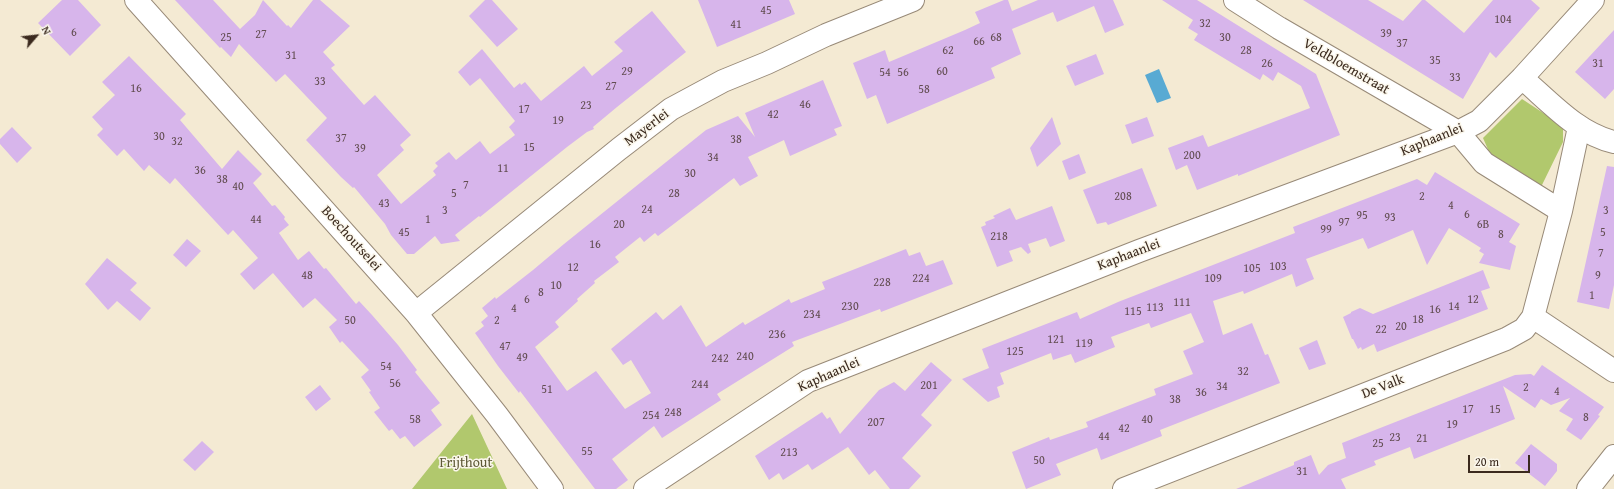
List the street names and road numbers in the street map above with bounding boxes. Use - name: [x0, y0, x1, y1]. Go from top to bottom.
- street label: Veldbloemstraat: [1300, 35, 1392, 99]
- street label: Mayerlei: [621, 106, 673, 150]
- street label: Kaphaanlei: [1398, 120, 1466, 160]
- street label: Boechoutselei: [317, 203, 385, 275]
- street label: Kaphaanlei: [1095, 235, 1163, 275]
- street label: Kaphaanlei: [796, 354, 862, 396]
- street label: De Valk: [1359, 371, 1407, 403]

